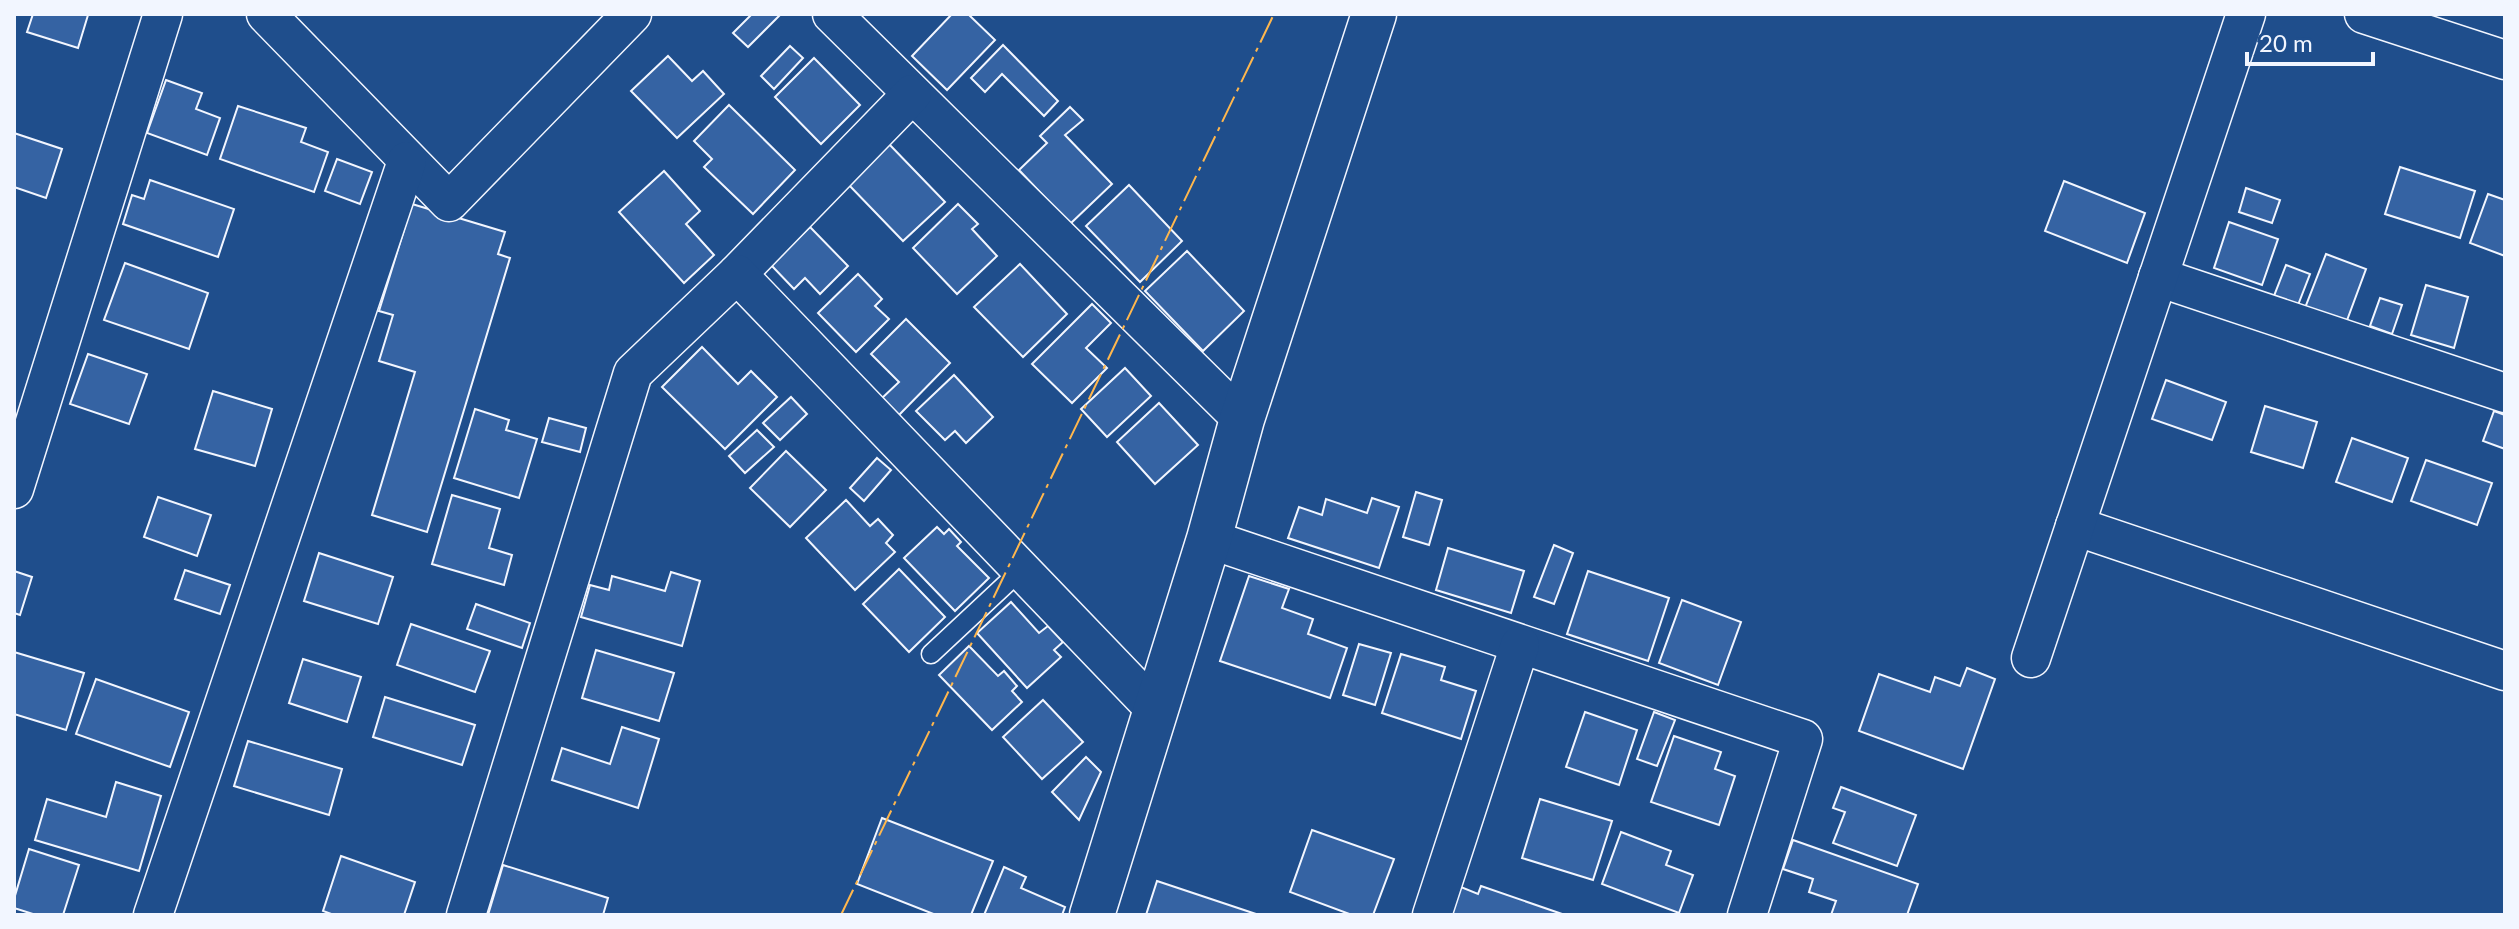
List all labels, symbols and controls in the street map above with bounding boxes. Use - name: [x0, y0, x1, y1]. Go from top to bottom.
- scale bar: [2247, 16, 2373, 66]
- text: 20 m: [2259, 28, 2313, 57]

